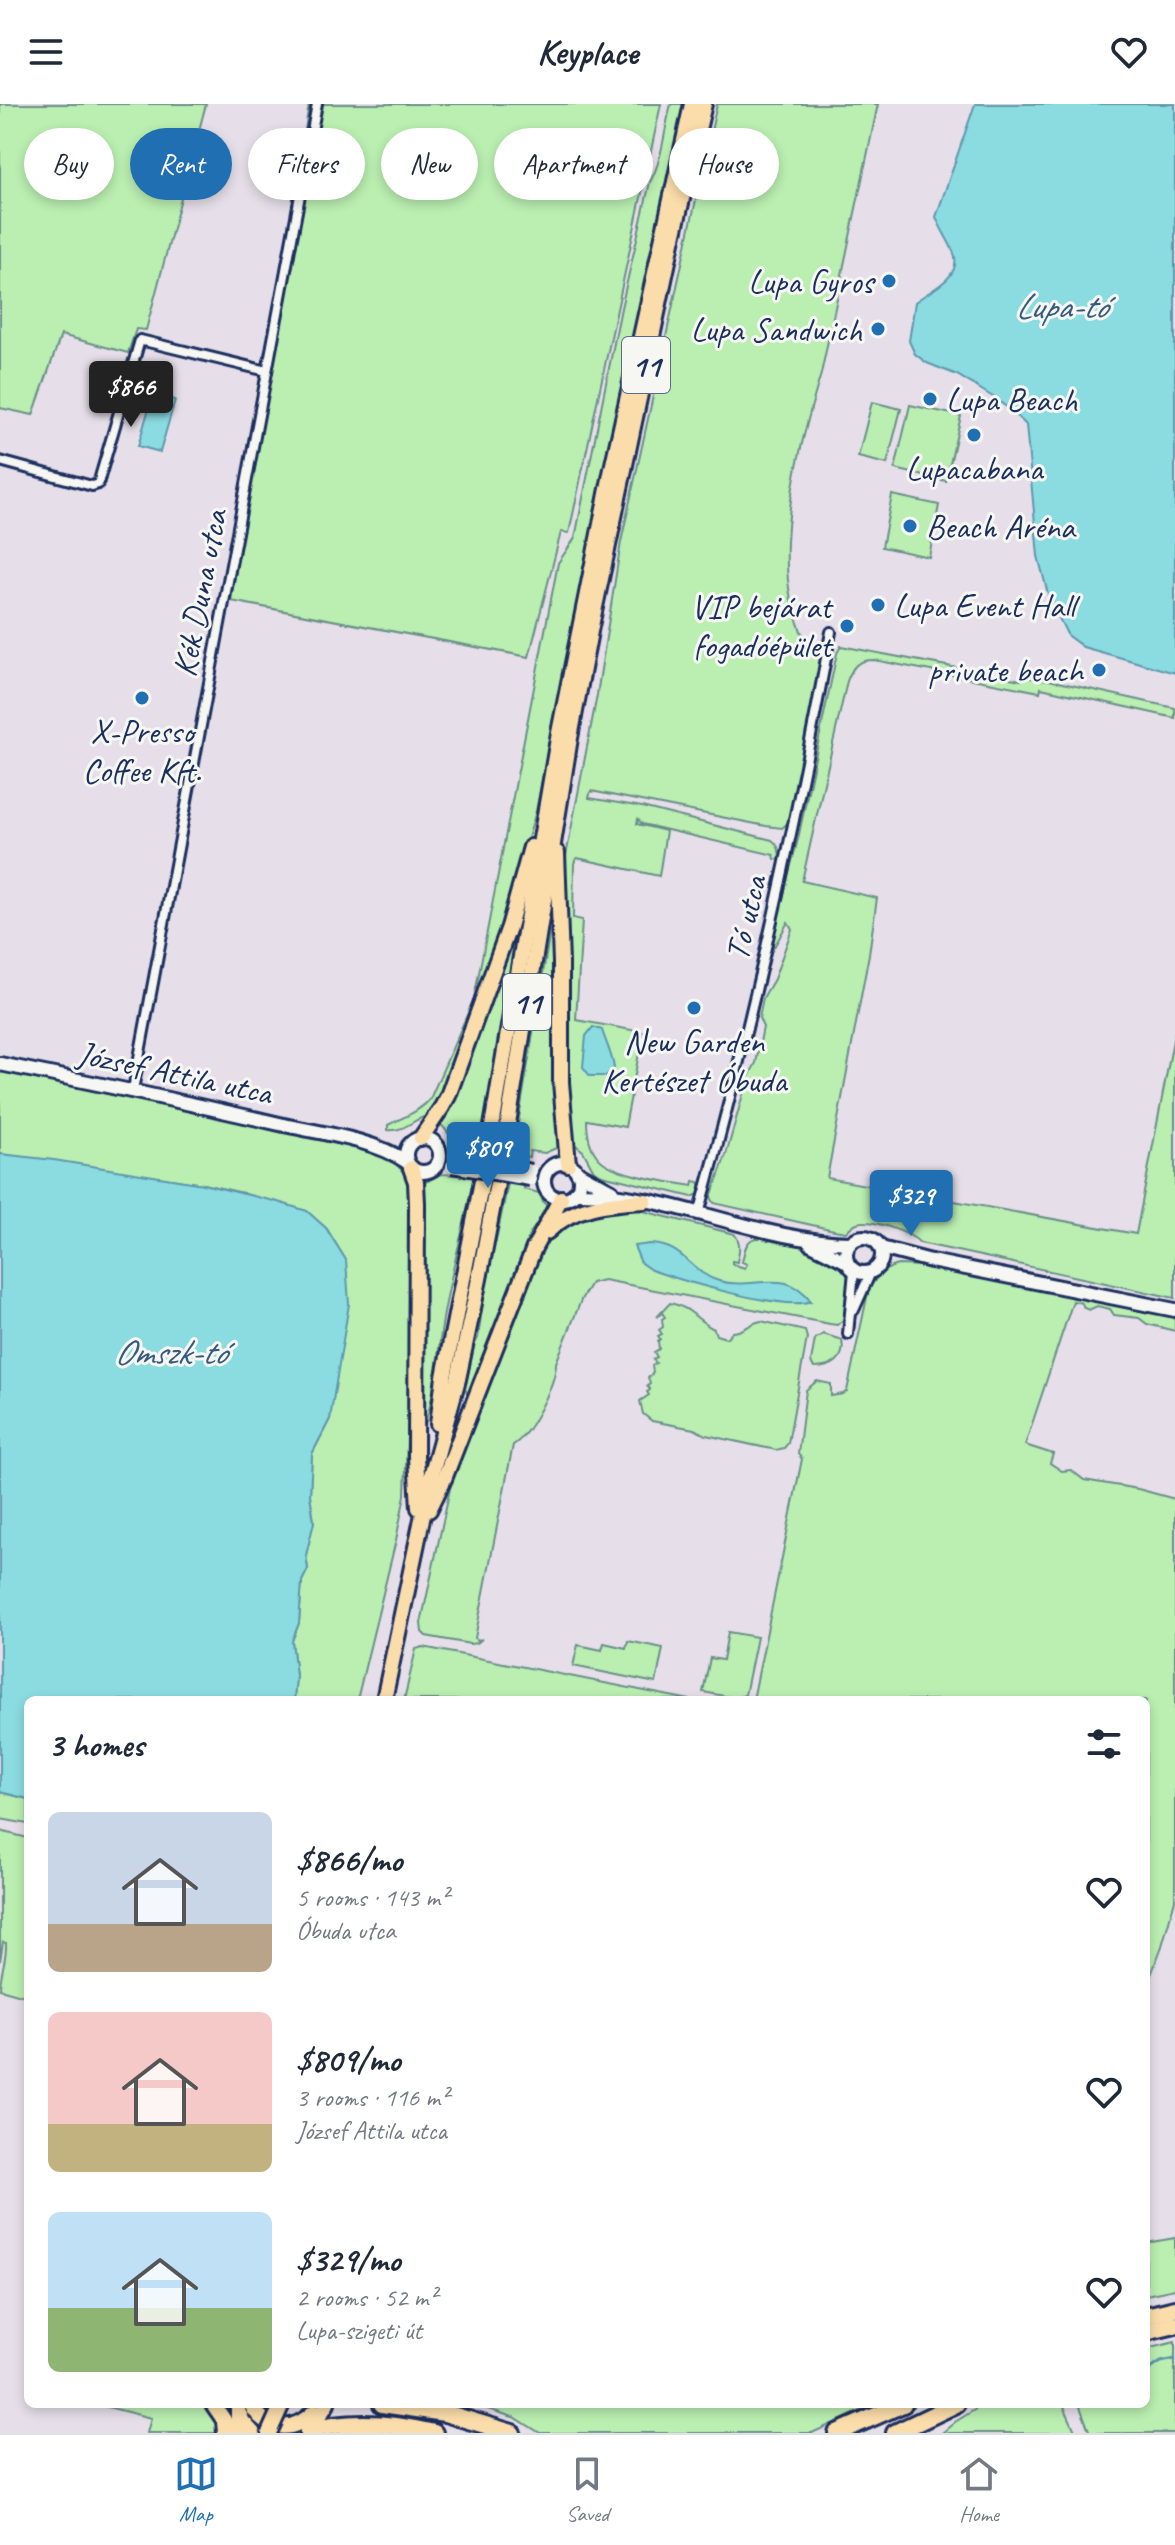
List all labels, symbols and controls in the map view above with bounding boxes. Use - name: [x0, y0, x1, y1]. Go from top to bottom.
- text: Keyplace: [537, 29, 638, 75]
- icon: menu: [24, 30, 68, 74]
- icon: heart: [1107, 30, 1151, 74]
- chip: Buy: [24, 128, 114, 200]
- chip: Rent: [130, 128, 232, 200]
- chip: Filters: [248, 128, 365, 200]
- chip: New: [381, 128, 478, 200]
- chip: Apartment: [494, 128, 653, 200]
- chip: House: [669, 128, 779, 200]
- place label: Lupa Gyros: [748, 260, 876, 303]
- marker: Lupa Gyros: [880, 272, 898, 290]
- water label: Lupa-tó: [1015, 283, 1117, 329]
- place label: Lupa Sandwich: [691, 308, 863, 351]
- marker: Lupa Sandwich: [869, 320, 887, 338]
- road number: 11: [622, 337, 670, 393]
- pin: $866: [84, 361, 178, 429]
- text: $866: [107, 370, 155, 403]
- place label: Lupa Beach: [946, 378, 1078, 421]
- marker: Lupa Beach: [921, 390, 939, 408]
- marker: Lupacabana: [965, 426, 983, 444]
- place label: Lupacabana: [906, 447, 1045, 490]
- street label: Kék Duna utca: [162, 504, 237, 680]
- place label: Beach Aréna: [926, 505, 1077, 548]
- marker: Beach Aréna: [901, 517, 919, 535]
- place label: Lupa Event Hall: [894, 584, 1081, 627]
- place label: VIP bejárat fogadóépület: [691, 585, 835, 667]
- marker: Lupa Event Hall: [869, 596, 887, 614]
- marker: VIP bejárat fogadóépület: [838, 617, 856, 635]
- place label: private beach: [928, 649, 1085, 692]
- marker: private beach: [1090, 661, 1108, 679]
- marker: X-Presso Coffee Kft.: [133, 689, 151, 707]
- place label: X-Presso Coffee Kft.: [83, 710, 202, 792]
- street label: Tó utca: [715, 869, 777, 964]
- road number: 11: [503, 974, 551, 1030]
- marker: New Garden Kertészet Óbuda: [685, 999, 703, 1017]
- place label: New Garden Kertészet Óbuda: [602, 1020, 789, 1102]
- street label: József Attila utca: [72, 1031, 278, 1115]
- pin: $809: [441, 1122, 535, 1190]
- text: $809: [465, 1131, 511, 1164]
- pin: $329: [864, 1170, 958, 1238]
- text: $329: [888, 1179, 934, 1212]
- water label: Omszk-tó: [114, 1329, 236, 1375]
- icon: filters: [1082, 1722, 1126, 1766]
- text: 3 homes: [48, 1723, 144, 1766]
- text: $866/mo: [296, 1838, 402, 1881]
- icon: home: [112, 1844, 208, 1940]
- icon: heart: [1082, 1870, 1126, 1914]
- text: 5 rooms · 143 m²: [296, 1881, 448, 1914]
- text: Óbuda utca: [296, 1914, 395, 1947]
- text: $809/mo: [296, 2038, 400, 2081]
- icon: home: [112, 2044, 208, 2140]
- icon: heart: [1082, 2070, 1126, 2114]
- text: 3 rooms · 116 m²: [296, 2081, 448, 2114]
- text: József Attila utca: [296, 2114, 447, 2147]
- text: $329/mo: [296, 2238, 400, 2281]
- icon: home: [112, 2244, 208, 2340]
- icon: heart: [1082, 2270, 1126, 2314]
- text: 2 rooms · 52 m²: [296, 2281, 437, 2314]
- text: Lupa-szigeti út: [296, 2314, 422, 2347]
- tab: Map: [174, 2452, 218, 2528]
- tab: Saved: [565, 2452, 609, 2528]
- tab: Home: [957, 2452, 1001, 2528]

